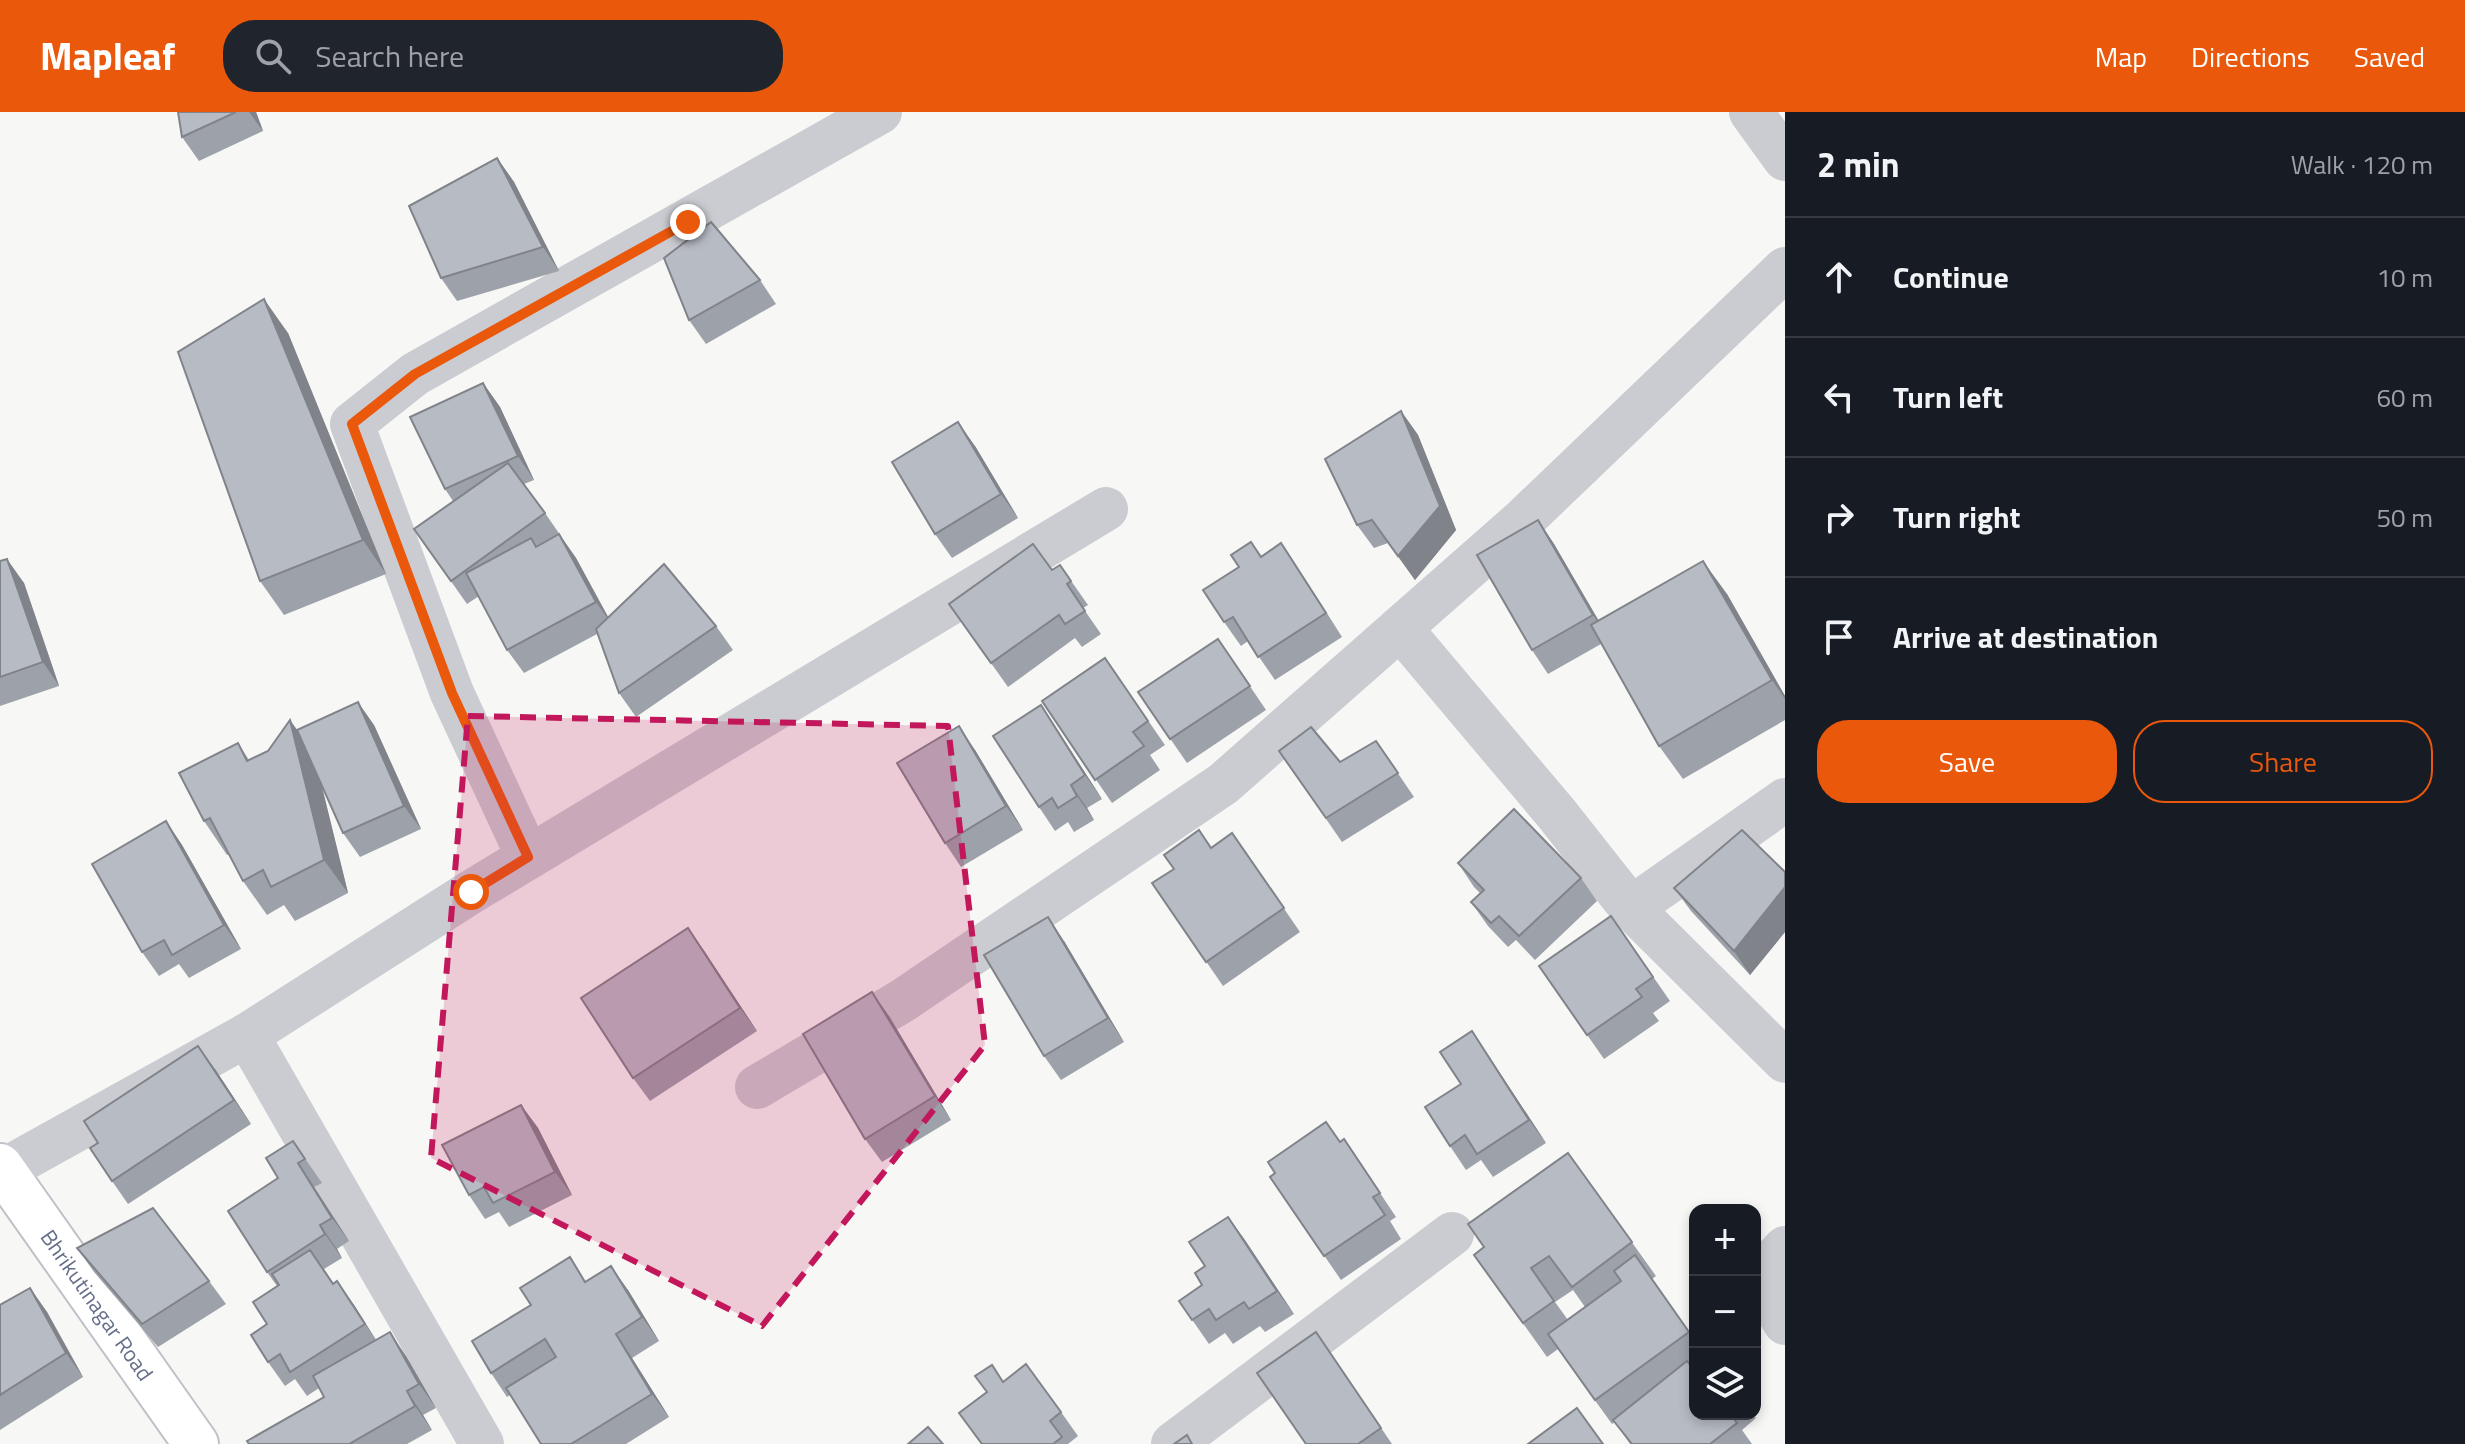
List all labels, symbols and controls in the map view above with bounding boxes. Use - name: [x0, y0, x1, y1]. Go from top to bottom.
- search box: [223, 20, 783, 92]
- text: Mapleaf: [40, 27, 175, 85]
- text: Search here: [315, 33, 464, 79]
- icon: search: [251, 34, 295, 78]
- text: Map: [2095, 35, 2147, 78]
- text: Directions: [2191, 35, 2310, 78]
- text: Saved: [2354, 35, 2425, 78]
- text: 2 min: [1817, 138, 1900, 190]
- text: Walk · 120 m: [2291, 145, 2433, 184]
- route end: [670, 204, 706, 240]
- text: Continue: [1893, 254, 2009, 300]
- icon: ahead: [1817, 255, 1861, 299]
- text: 10 m: [2376, 258, 2433, 297]
- text: Turn left: [1893, 374, 2003, 420]
- icon: left: [1817, 375, 1861, 419]
- text: 60 m: [2376, 378, 2433, 417]
- text: Turn right: [1893, 494, 2021, 540]
- icon: right: [1817, 495, 1861, 539]
- text: 50 m: [2376, 498, 2433, 537]
- text: Arrive at destination: [1893, 614, 2158, 660]
- icon: arrive: [1817, 615, 1861, 659]
- button: Save: [1817, 720, 2117, 803]
- button: Share: [2133, 720, 2433, 803]
- route start: [453, 874, 489, 910]
- map controls: [1689, 1204, 1761, 1420]
- button: +: [1689, 1204, 1761, 1276]
- street label: Bhrikutinagar Road: [32, 1222, 162, 1388]
- button: −: [1689, 1276, 1761, 1348]
- button: layers: [1689, 1348, 1761, 1420]

